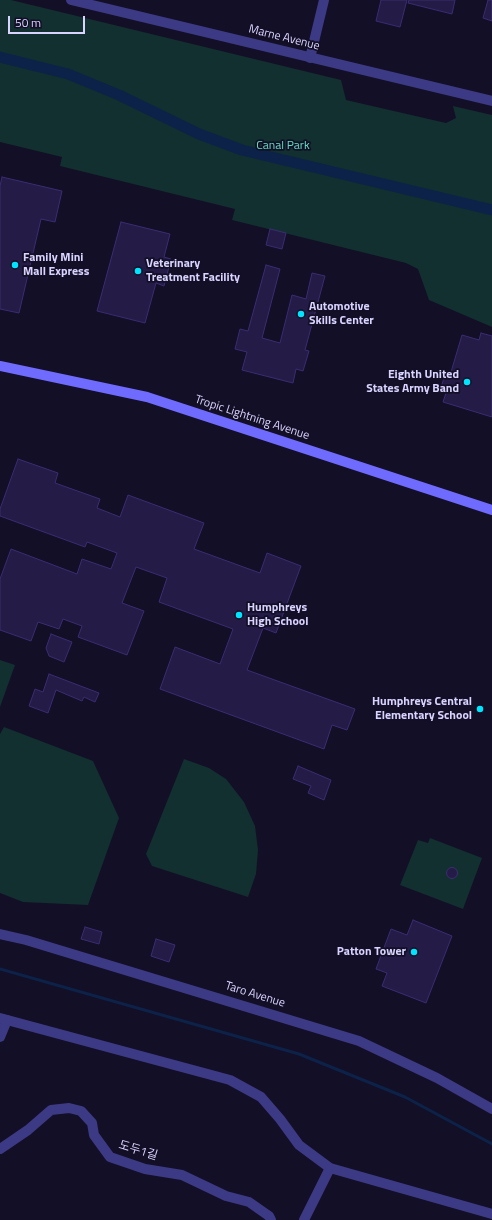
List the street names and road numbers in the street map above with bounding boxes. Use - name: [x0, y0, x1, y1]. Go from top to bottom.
- street label: Marne Avenue: [247, 22, 321, 54]
- street label: Tropic Lightning Avenue: [193, 393, 311, 443]
- street label: Taro Avenue: [223, 979, 287, 1011]
- street label: 도두1길: [117, 1138, 159, 1164]

